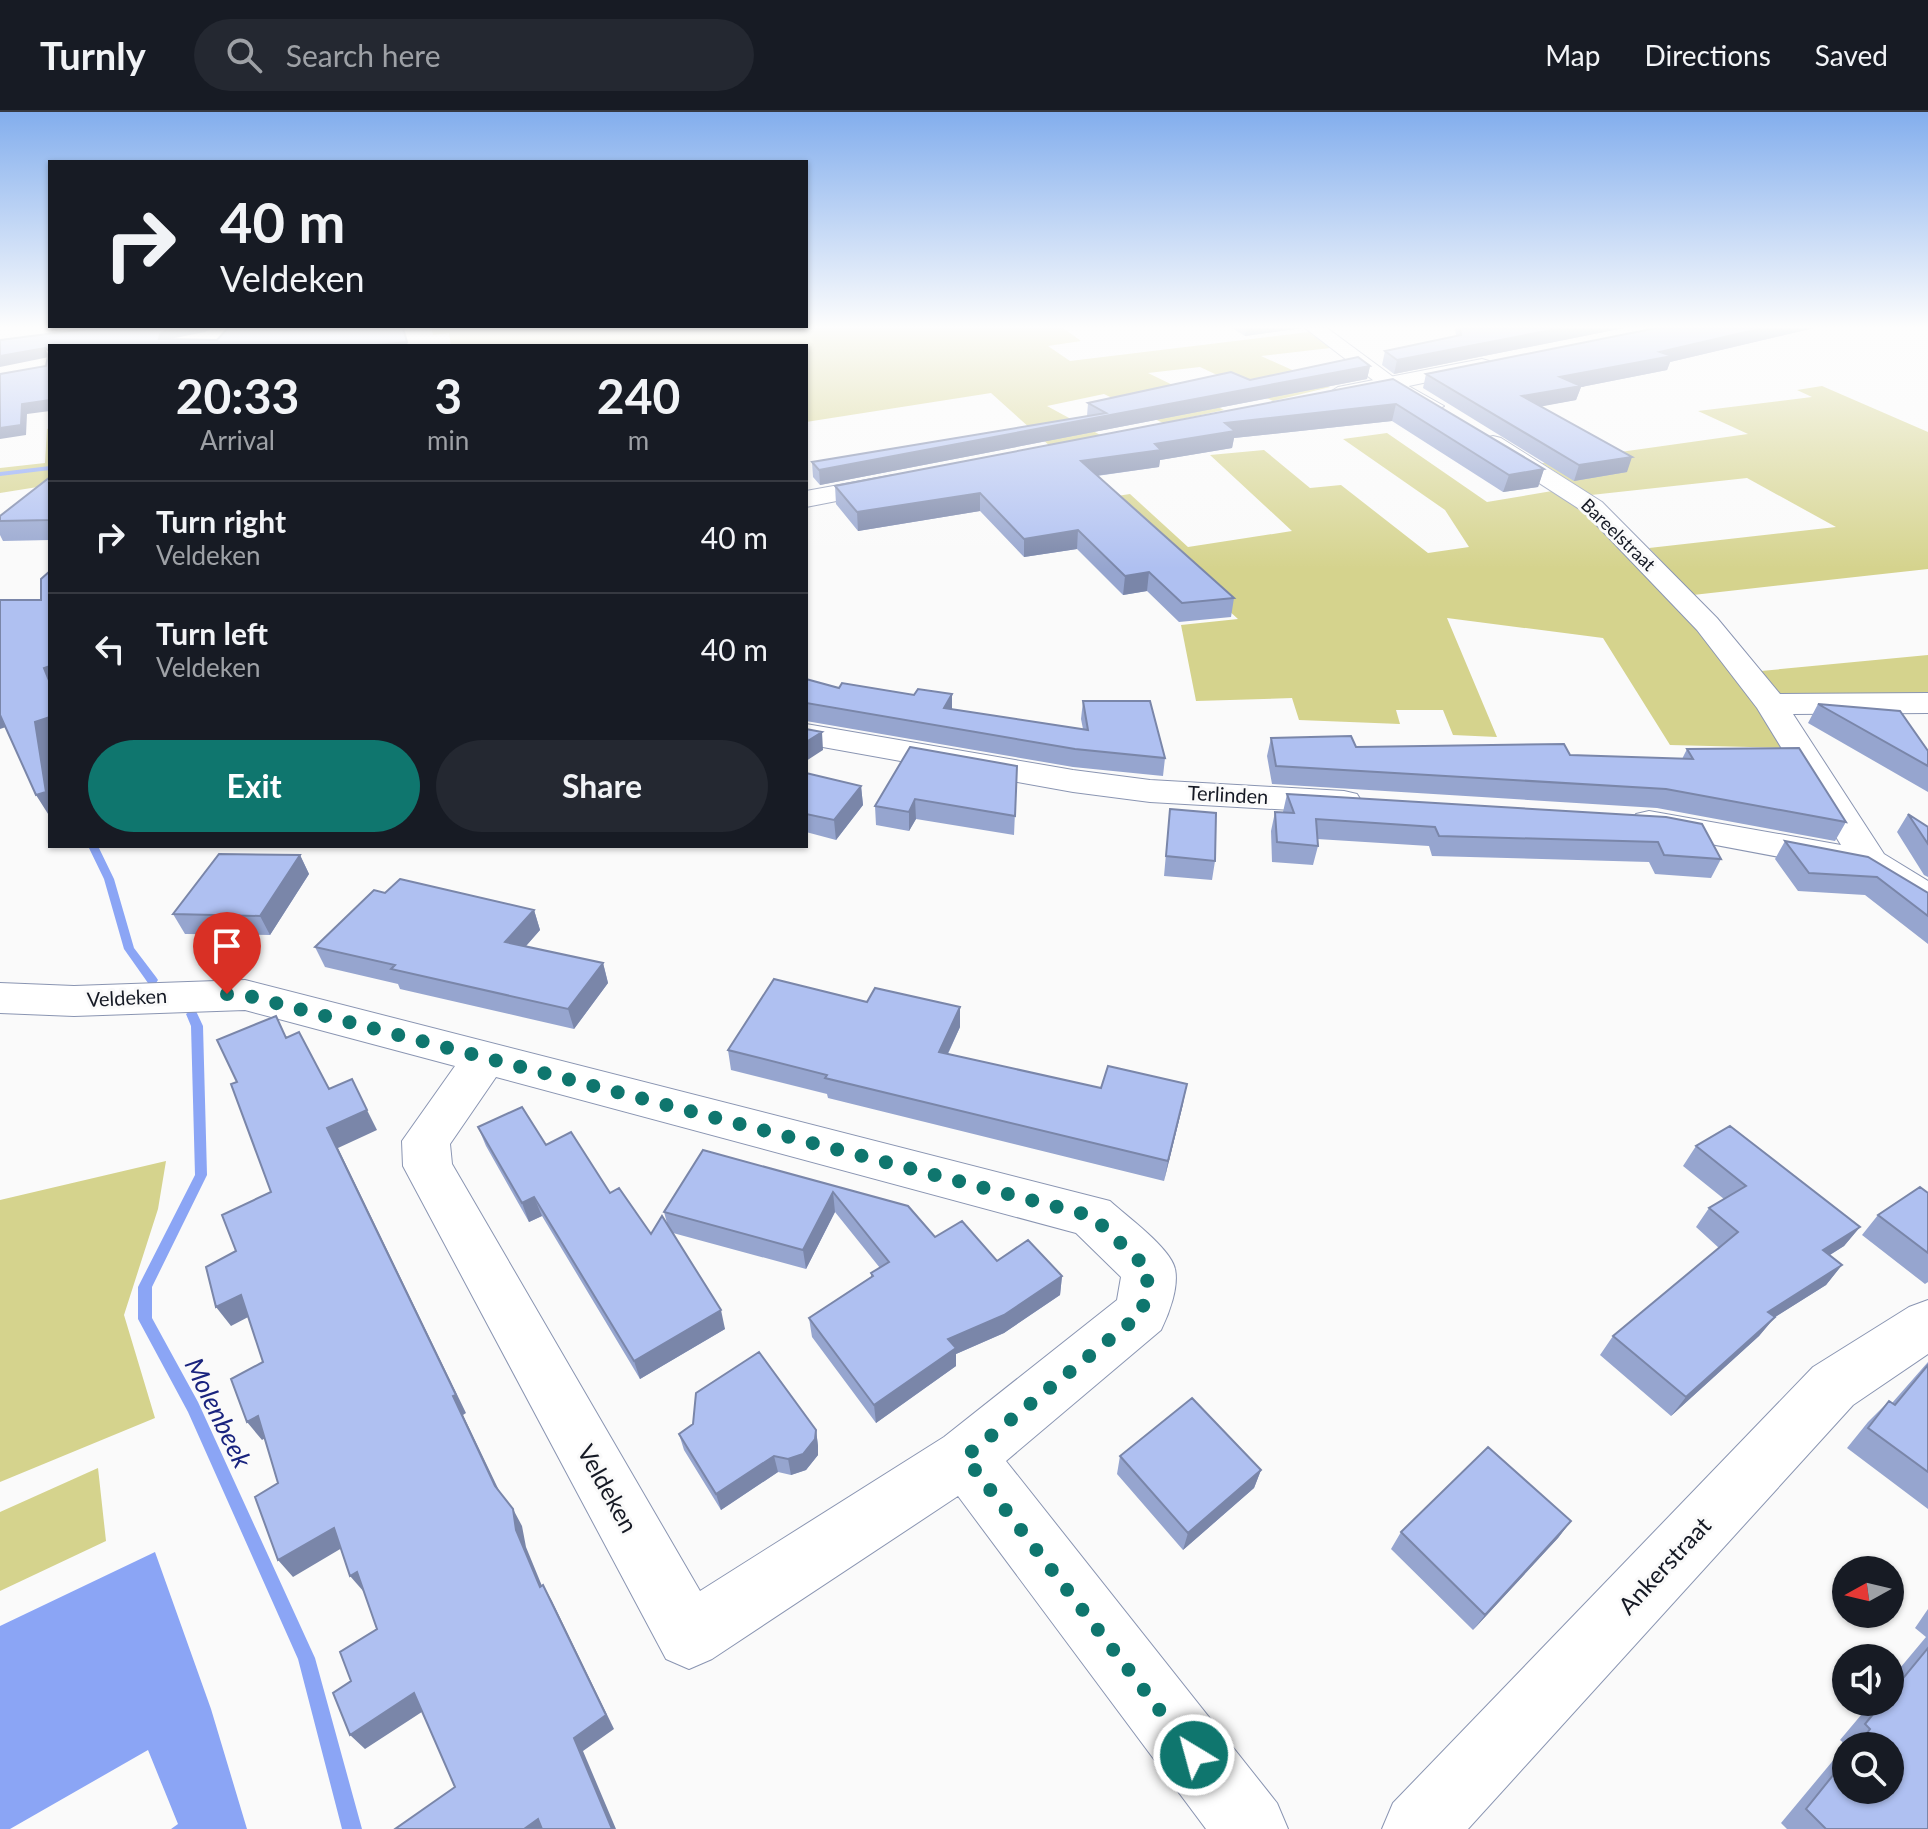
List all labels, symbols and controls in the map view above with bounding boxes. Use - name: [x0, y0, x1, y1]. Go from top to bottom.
- search box: [194, 19, 754, 91]
- text: Turnly: [40, 32, 146, 78]
- icon: search: [222, 33, 266, 77]
- text: Search here: [286, 37, 441, 73]
- text: Map: [1545, 38, 1600, 72]
- text: Directions: [1644, 38, 1771, 72]
- text: Saved: [1815, 38, 1888, 72]
- text: 40 m: [220, 188, 345, 255]
- icon: right: [88, 192, 192, 296]
- text: Veldeken: [220, 256, 365, 300]
- text: 20:33: [176, 367, 299, 424]
- text: 3: [434, 367, 462, 424]
- text: 240: [597, 367, 680, 424]
- text: Arrival: [200, 424, 275, 456]
- text: min: [427, 424, 469, 456]
- text: m: [628, 424, 649, 456]
- street label: Bareelstraat: [1577, 493, 1661, 575]
- text: Turn right: [156, 503, 286, 539]
- icon: right: [88, 515, 132, 559]
- text: 40 m: [701, 519, 768, 555]
- text: Veldeken: [156, 539, 261, 571]
- text: Turn left: [156, 615, 268, 651]
- icon: left: [88, 627, 132, 671]
- text: 40 m: [701, 631, 768, 667]
- text: Veldeken: [156, 651, 261, 683]
- button: Exit: [88, 740, 420, 832]
- button: Share: [436, 740, 768, 832]
- street label: Terlinden: [1187, 780, 1269, 808]
- pin: [193, 912, 261, 994]
- icon: arrive: [205, 924, 249, 968]
- street label: Veldeken: [86, 983, 168, 1011]
- water label: Molenbeek: [179, 1352, 260, 1473]
- street label: Veldeken: [572, 1439, 644, 1537]
- street label: Ankerstraat: [1612, 1510, 1716, 1620]
- north arrow: [1832, 1556, 1904, 1628]
- map controls: [1832, 1556, 1904, 1804]
- button: sound: [1832, 1644, 1904, 1716]
- position arrow: [1152, 1713, 1236, 1797]
- button: search: [1832, 1732, 1904, 1804]

